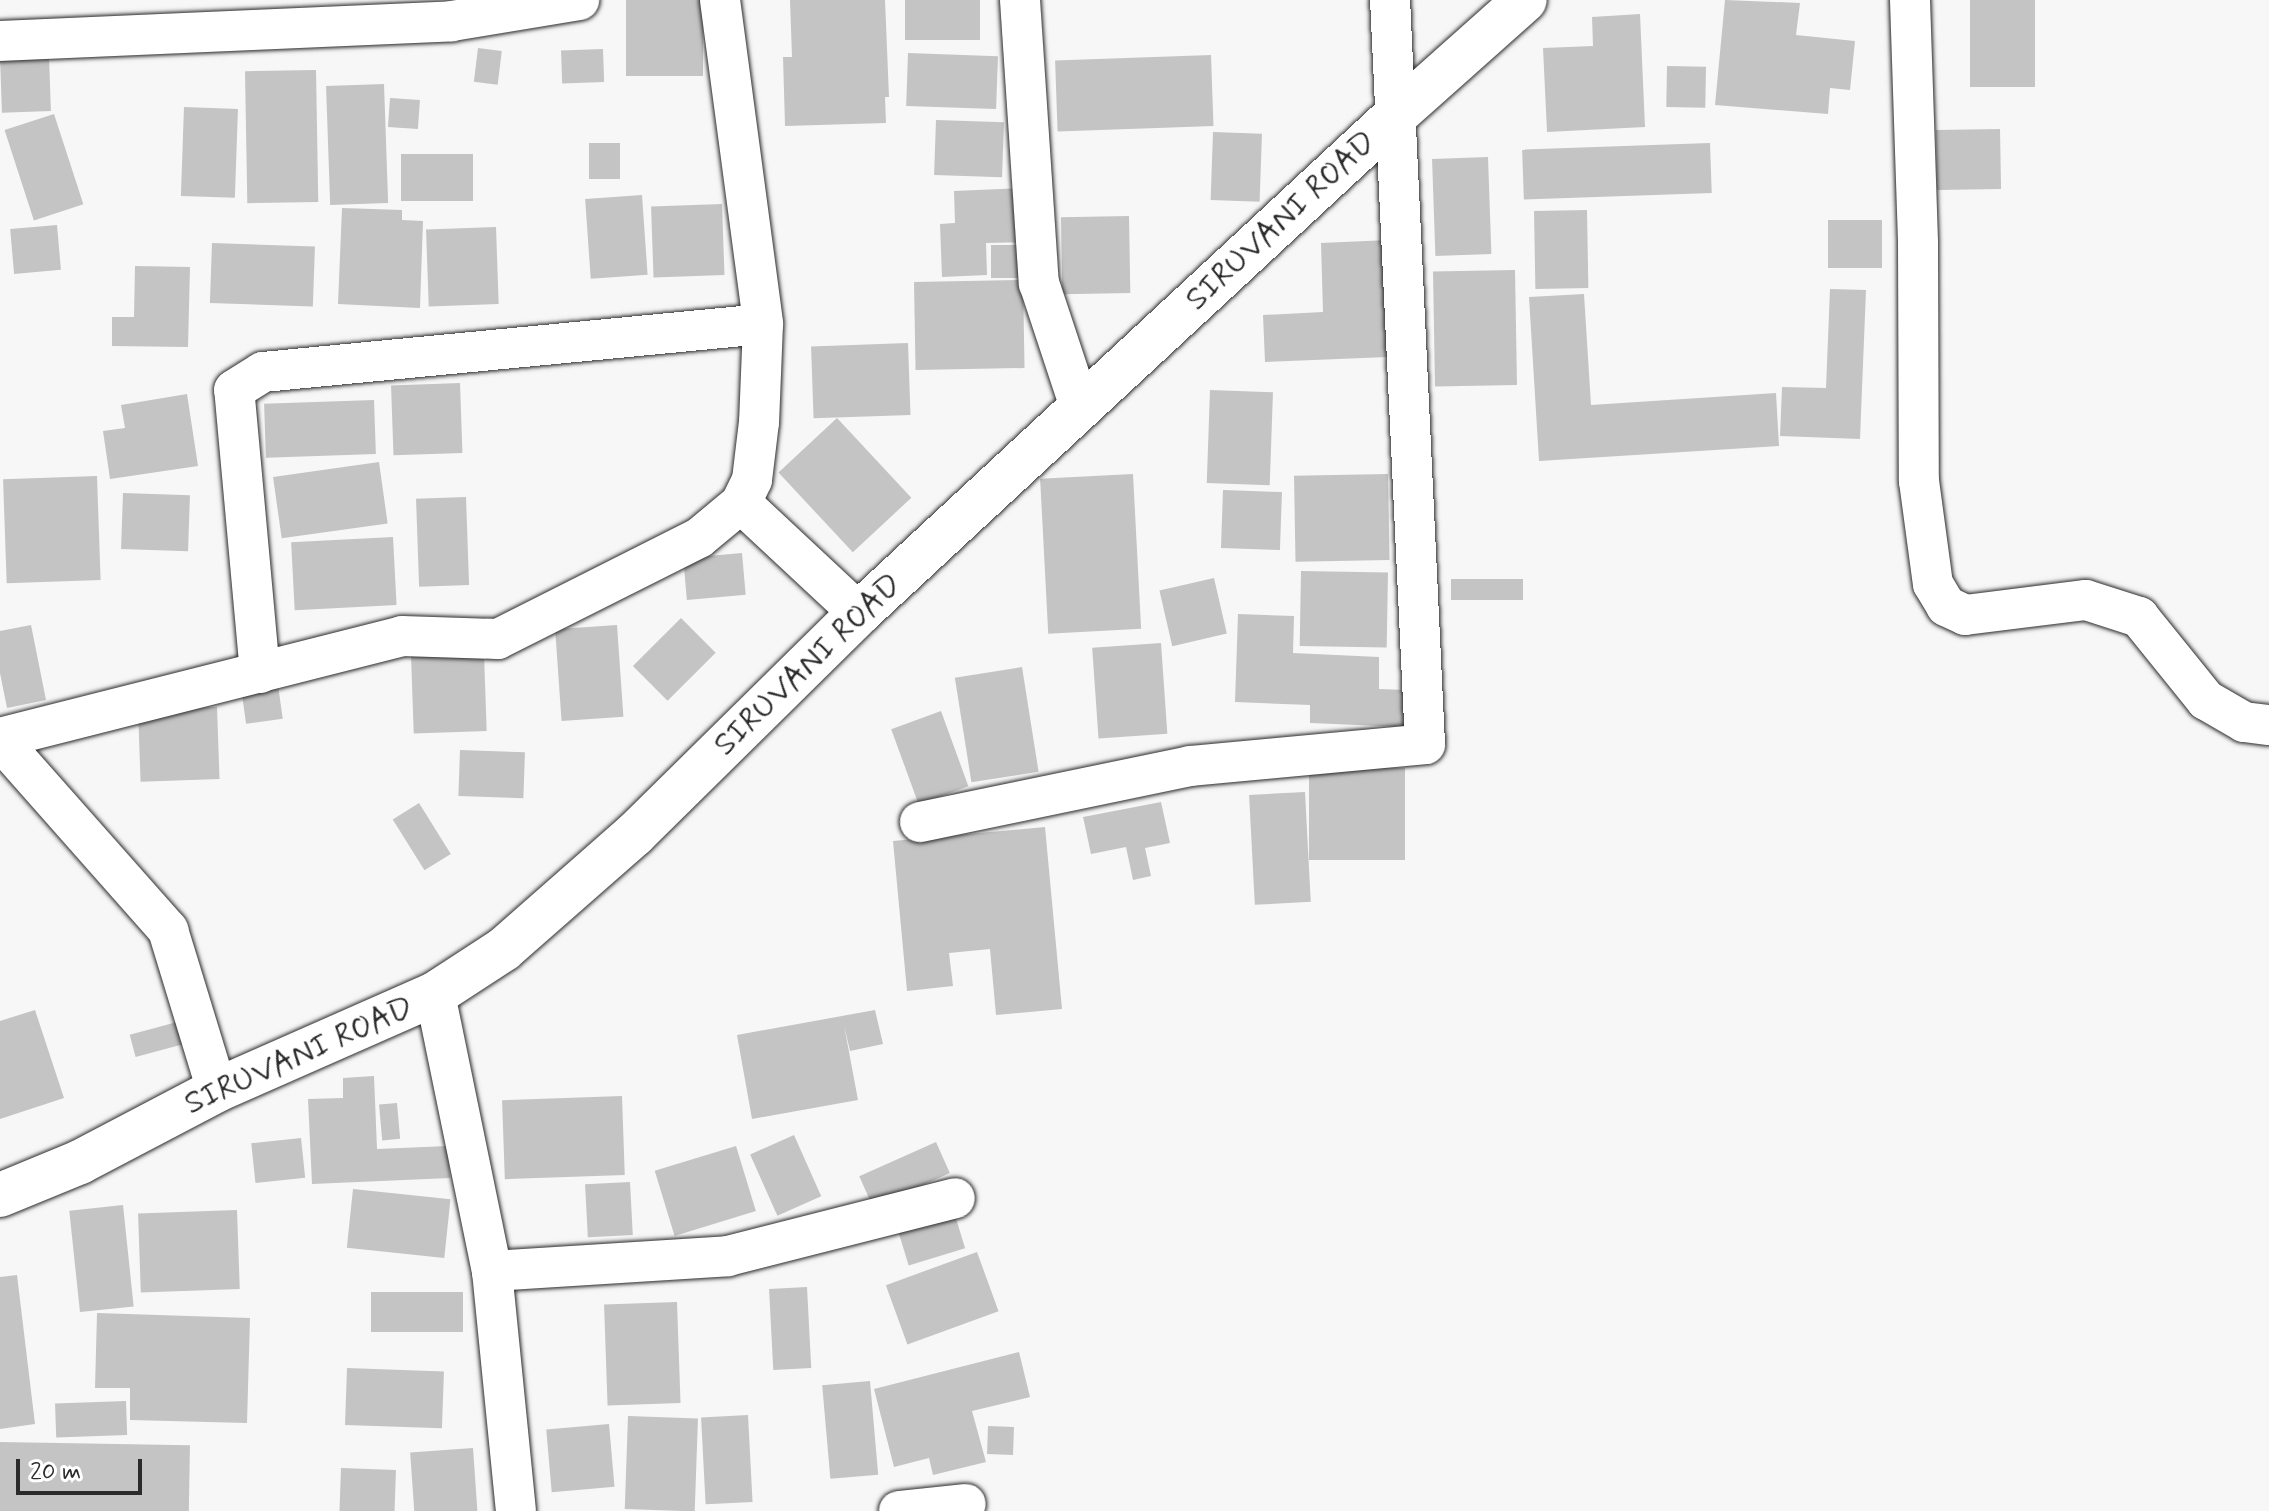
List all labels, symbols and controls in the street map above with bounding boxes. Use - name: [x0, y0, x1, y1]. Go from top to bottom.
- street label: SIRUVANI ROAD: [1178, 124, 1384, 318]
- street label: SIRUVANI ROAD: [707, 566, 909, 764]
- street label: SIRUVANI ROAD: [179, 989, 419, 1123]
- scale bar: [20, 1443, 146, 1493]
- text: 20 m: [30, 1457, 81, 1488]

